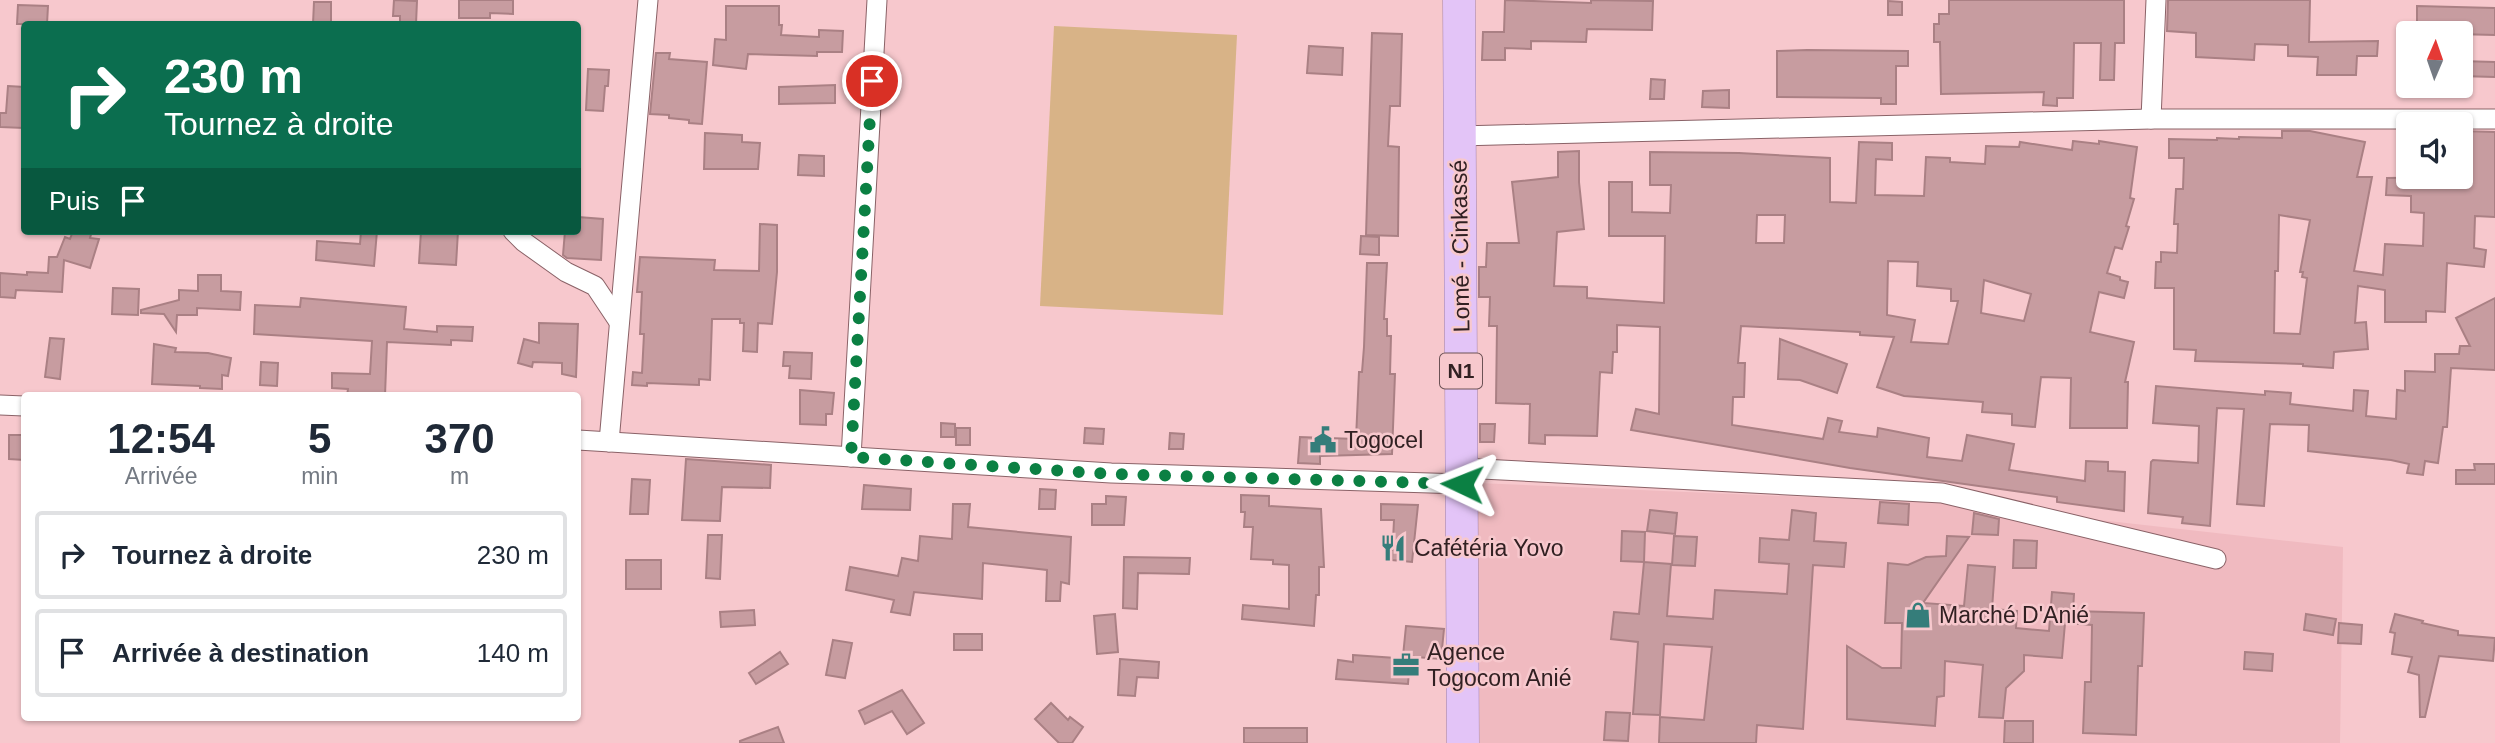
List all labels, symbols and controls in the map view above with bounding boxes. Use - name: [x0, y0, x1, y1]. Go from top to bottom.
- north arrow: [2396, 21, 2473, 98]
- map controls: [2396, 21, 2473, 189]
- icon: right: [49, 49, 140, 140]
- text: 230 m: [164, 49, 303, 103]
- pin: [842, 51, 902, 111]
- icon: arrive: [853, 62, 891, 100]
- text: Tournez à droite: [164, 106, 393, 142]
- button: sound: [2396, 112, 2473, 189]
- street label: Lomé - Cinkassé: [1445, 159, 1475, 333]
- icon: arrive: [114, 182, 152, 220]
- text: Puis: [49, 186, 100, 216]
- road number: N1: [1440, 354, 1482, 388]
- text: 12:54: [107, 415, 215, 462]
- text: 5: [308, 415, 331, 462]
- text: 370: [425, 415, 495, 462]
- public building icon: Togocel: [1308, 425, 1338, 455]
- place label: Togocel: [1344, 427, 1423, 453]
- position arrow: [1425, 447, 1499, 521]
- text: Arrivée: [125, 463, 198, 489]
- text: min: [301, 463, 338, 489]
- text: m: [450, 463, 469, 489]
- restaurant icon: Cafétéria Yovo: [1378, 533, 1408, 563]
- place label: Cafétéria Yovo: [1414, 535, 1564, 561]
- icon: right: [53, 536, 91, 574]
- text: Tournez à droite: [112, 540, 312, 570]
- text: 230 m: [477, 540, 549, 570]
- shop icon: Marché D'Anié: [1903, 600, 1933, 630]
- place label: Marché D'Anié: [1939, 602, 2089, 628]
- icon: arrive: [53, 634, 91, 672]
- text: Arrivée à destination: [112, 638, 369, 668]
- text: 140 m: [477, 638, 549, 668]
- place label: Agence Togocom Anié: [1427, 639, 1571, 691]
- office icon: Agence Togocom Anié: [1391, 650, 1421, 680]

